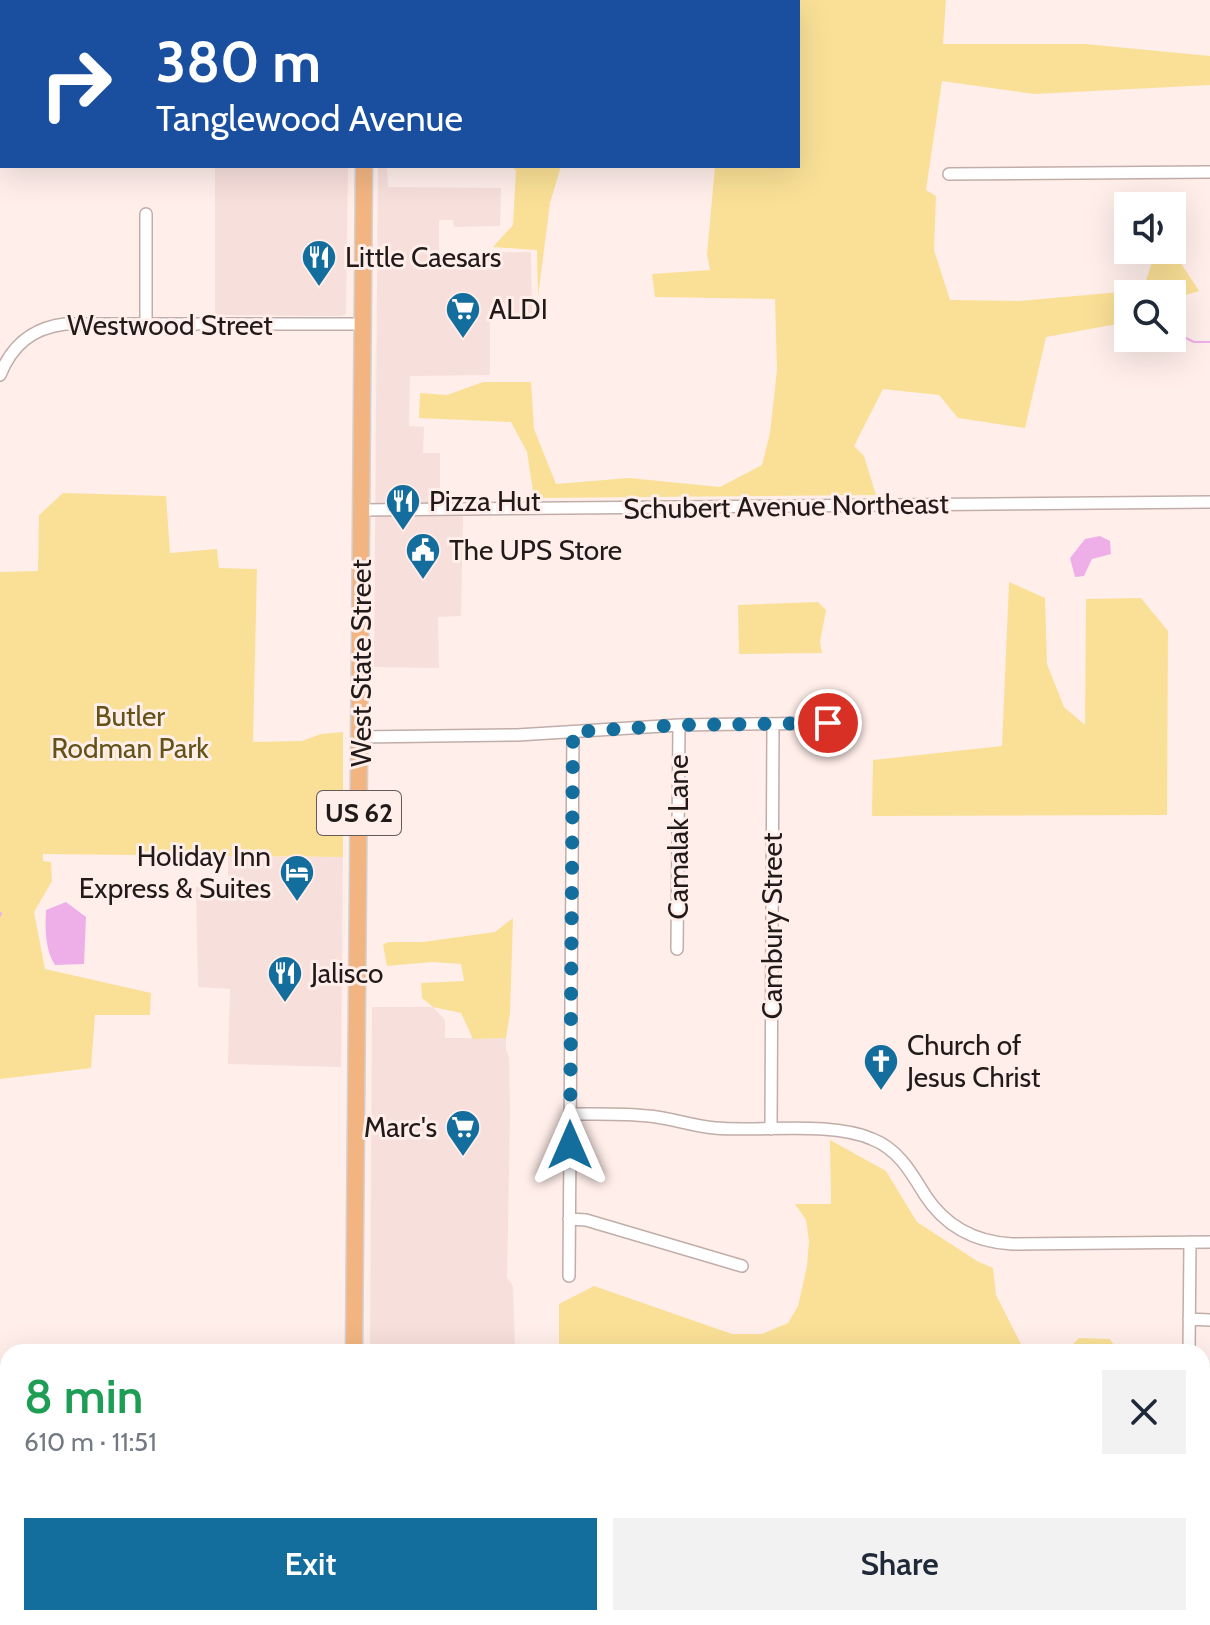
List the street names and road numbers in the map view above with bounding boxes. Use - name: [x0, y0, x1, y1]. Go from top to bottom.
- street label: Westwood Street: [67, 308, 273, 342]
- street label: Schubert Avenue Northeast: [623, 486, 949, 526]
- street label: West State Street: [344, 559, 378, 767]
- street label: Camalak Lane: [661, 754, 695, 920]
- road number: US 62: [317, 791, 401, 835]
- street label: Cambury Street: [755, 833, 789, 1019]

